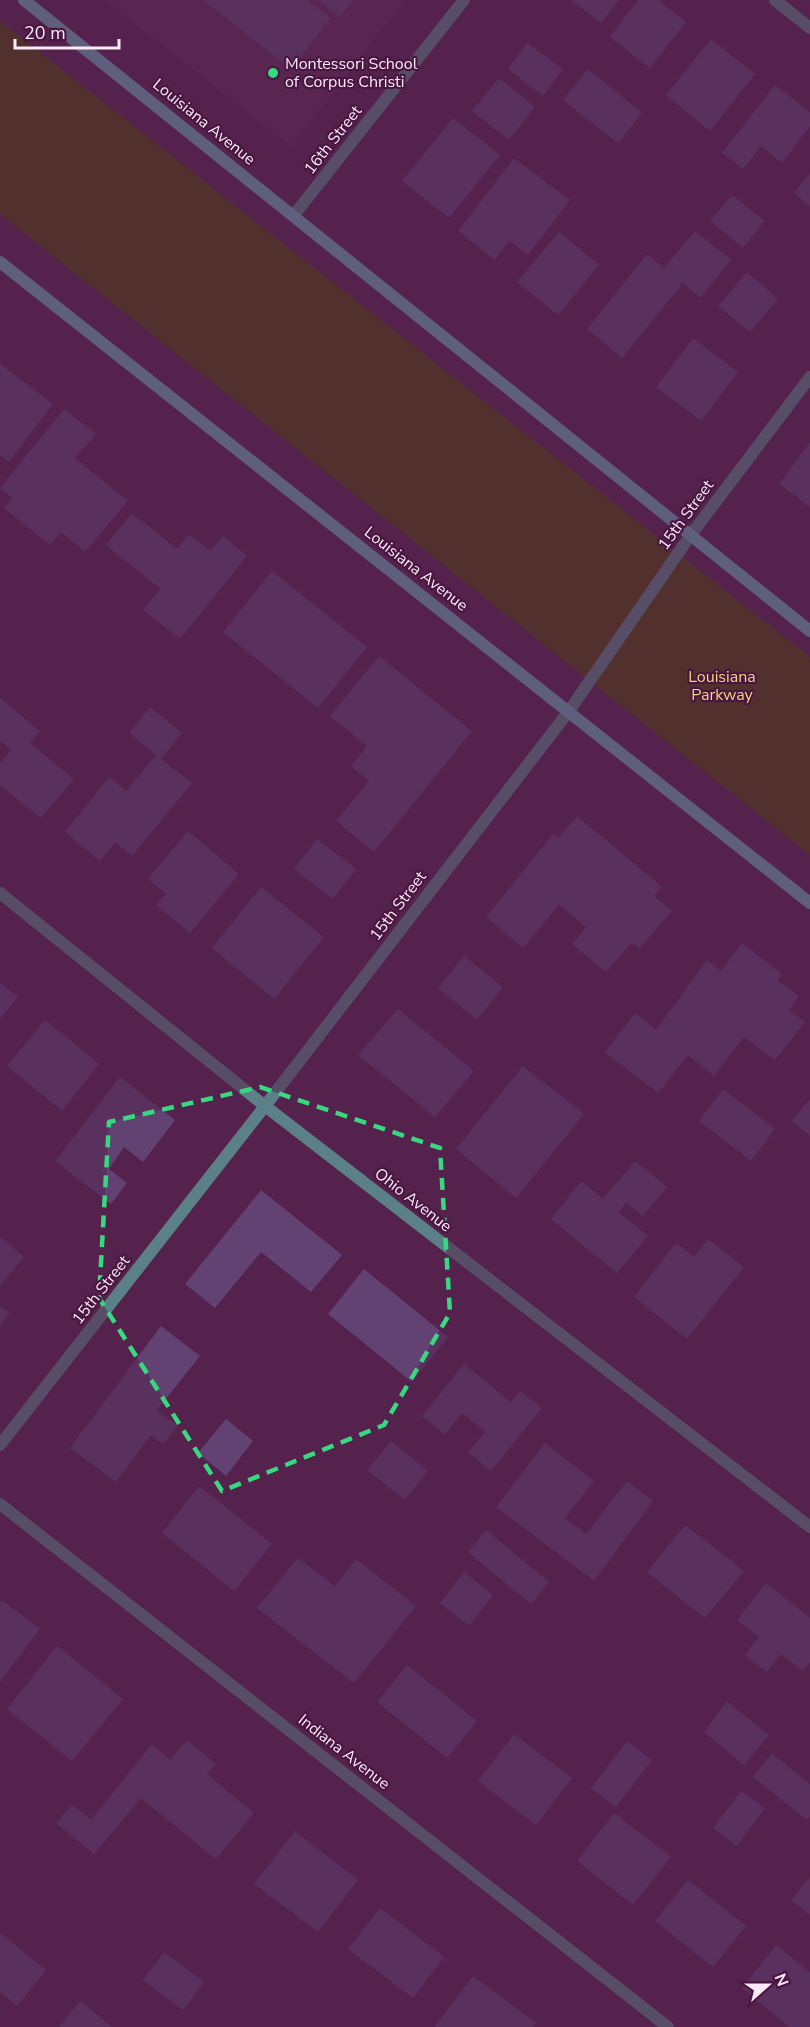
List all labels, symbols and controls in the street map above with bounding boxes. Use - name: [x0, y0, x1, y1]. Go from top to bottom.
- scale bar: [15, 12, 118, 50]
- text: 20 m: [24, 21, 66, 45]
- place label: Montessori School of Corpus Christi: [285, 53, 418, 93]
- marker: Montessori School of Corpus Christi: [266, 66, 280, 80]
- street label: Louisiana Avenue: [148, 74, 260, 170]
- street label: 16th Street: [299, 101, 367, 179]
- street label: 15th Street: [653, 475, 719, 554]
- street label: Louisiana Avenue: [359, 521, 473, 617]
- park label: Louisiana Parkway: [688, 666, 756, 706]
- street label: 15th Street: [365, 866, 432, 945]
- street label: Ohio Avenue: [370, 1163, 456, 1237]
- street label: 15th Street: [67, 1251, 135, 1329]
- street label: Indiana Avenue: [294, 1709, 394, 1795]
- north arrow: [738, 1955, 798, 2015]
- text: N: [769, 1970, 793, 1990]

